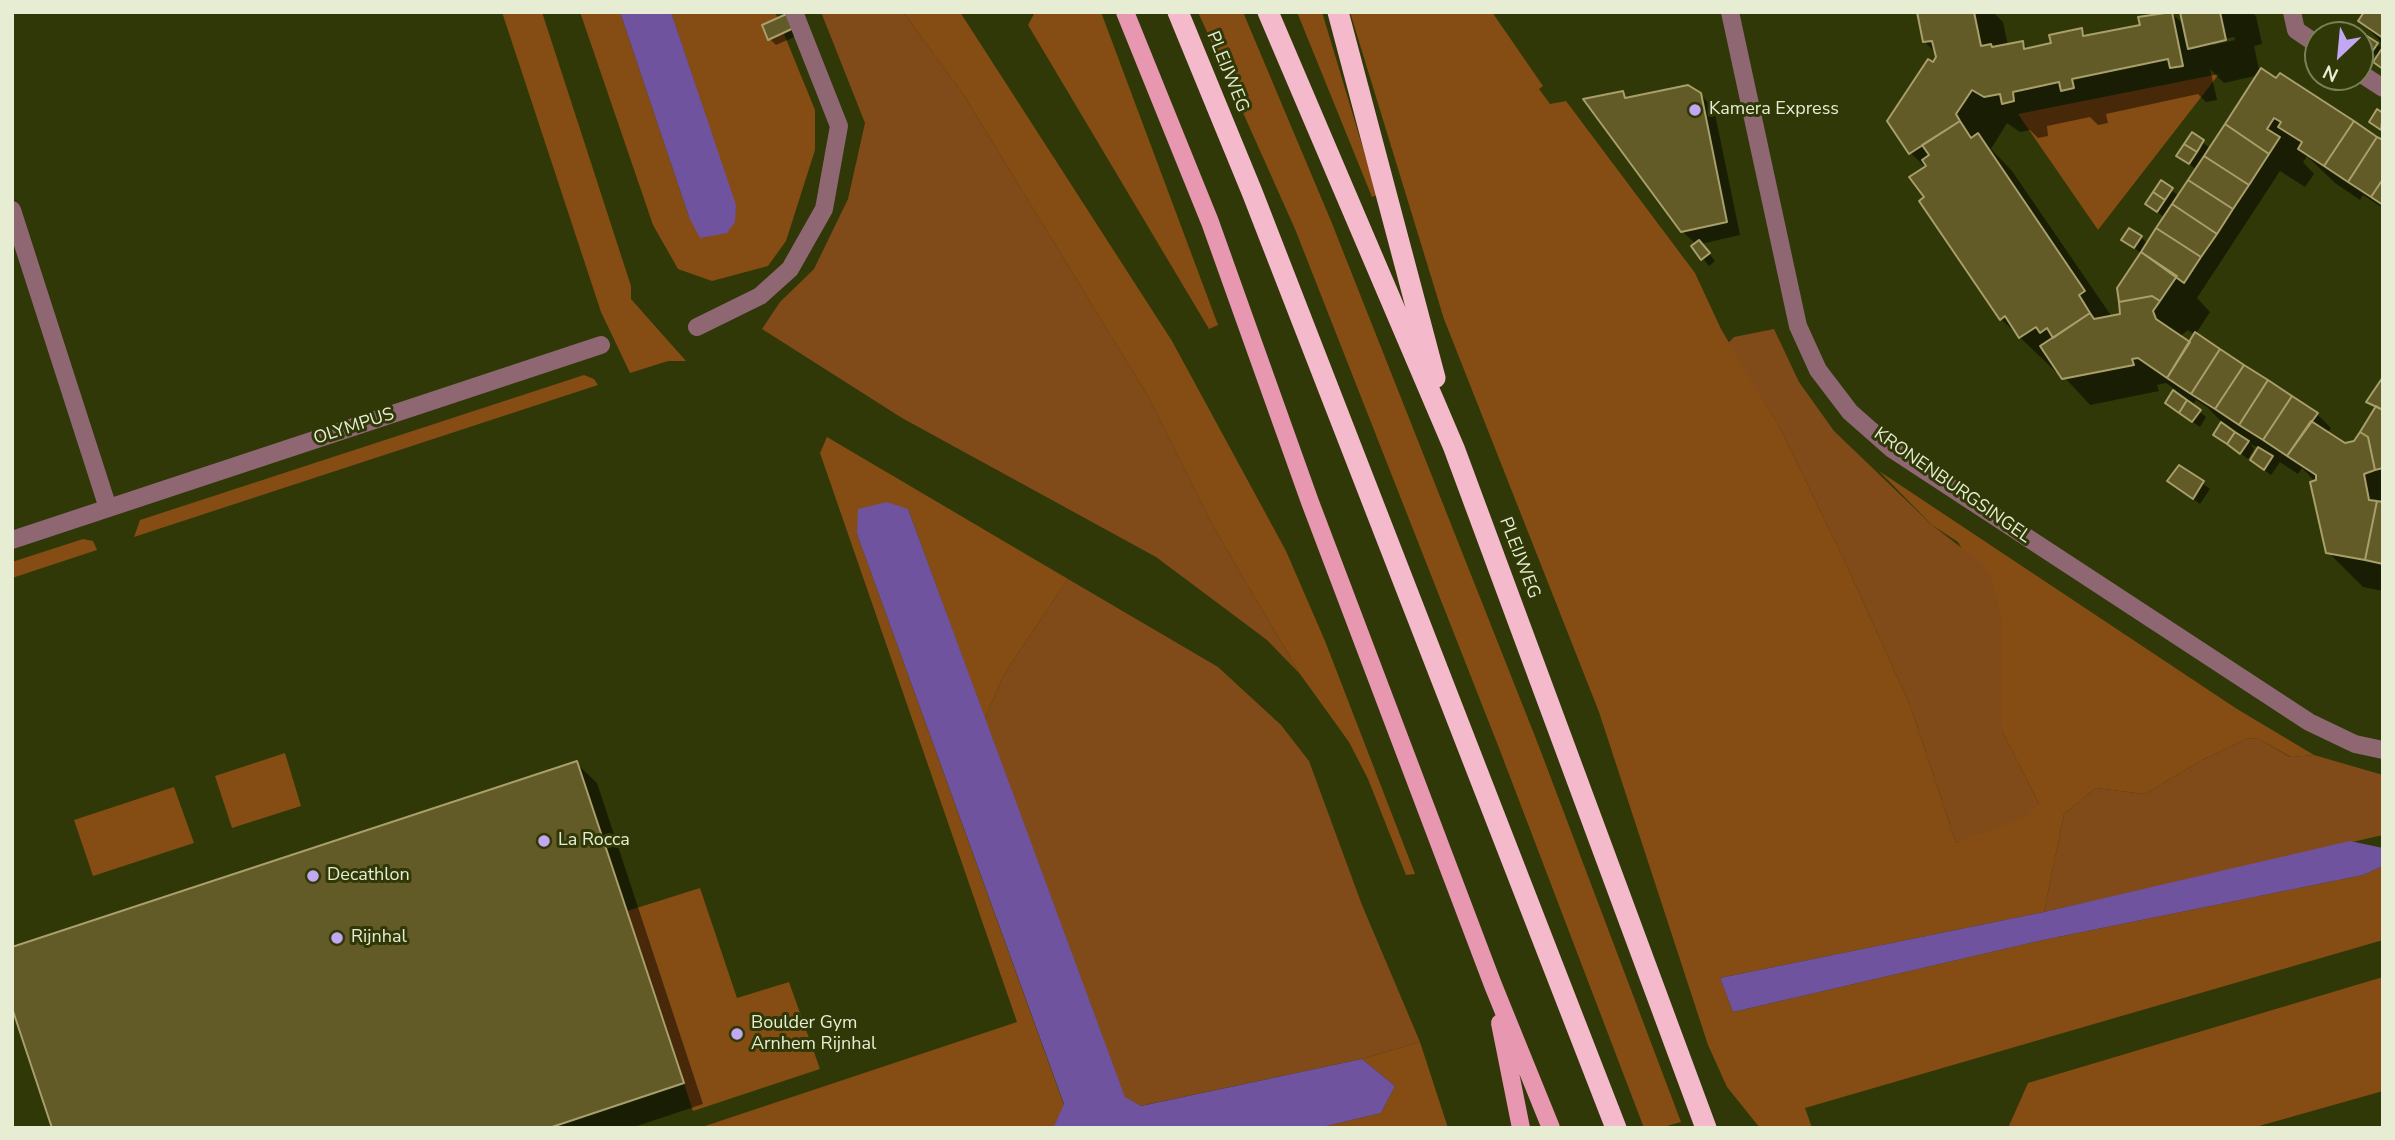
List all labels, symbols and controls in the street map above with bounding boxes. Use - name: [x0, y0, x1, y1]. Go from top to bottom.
- north arrow: [2304, 21, 2374, 91]
- street label: PLEIJWEG: [1201, 28, 1253, 116]
- text: N: [2319, 58, 2343, 88]
- place label: Kamera Express: [1709, 99, 1839, 121]
- marker: Kamera Express: [1687, 102, 1703, 118]
- street label: OLYMPUS: [311, 404, 397, 450]
- street label: KRONENBURGSINGEL: [1869, 424, 2035, 548]
- street label: PLEIJWEG: [1494, 514, 1544, 602]
- place label: La Rocca: [558, 830, 630, 852]
- marker: La Rocca: [536, 833, 552, 849]
- place label: Decathlon: [327, 865, 410, 887]
- marker: Decathlon: [305, 868, 321, 884]
- place label: Rijnhal: [351, 927, 407, 949]
- marker: Rijnhal: [329, 930, 345, 946]
- place label: Boulder Gym Arnhem Rijnhal: [751, 1013, 876, 1056]
- marker: Boulder Gym Arnhem Rijnhal: [729, 1026, 745, 1042]

